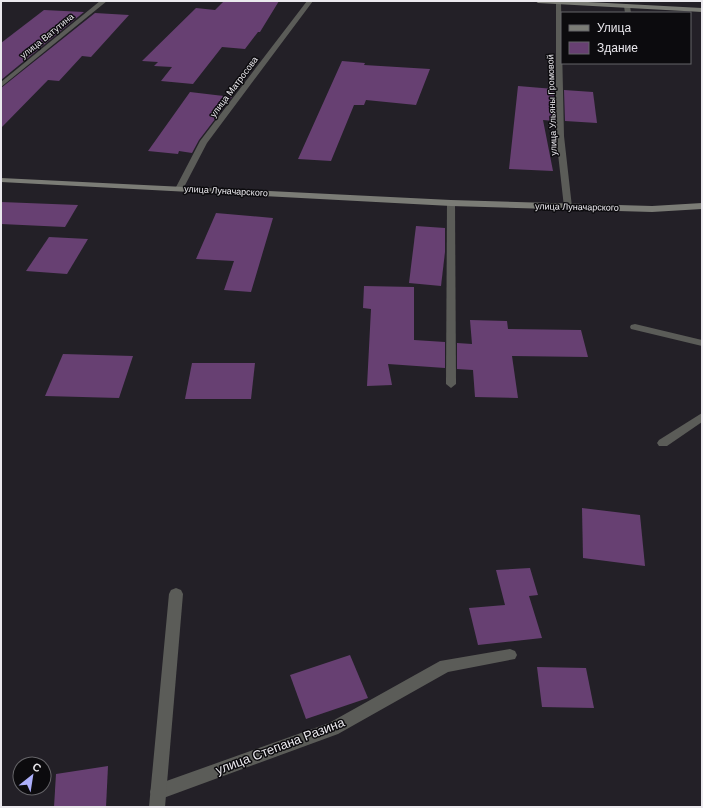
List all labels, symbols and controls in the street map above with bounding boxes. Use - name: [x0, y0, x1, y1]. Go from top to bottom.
- street label: улица Ватутина: [18, 11, 76, 61]
- legend: [561, 12, 691, 64]
- text: Улица: [597, 21, 631, 35]
- text: Здание: [597, 41, 638, 55]
- street label: улица Ульяны Громовой: [545, 54, 559, 156]
- street label: улица Матросова: [208, 55, 260, 119]
- street label: улица Луначарского: [184, 184, 268, 198]
- street label: улица Луначарского: [535, 201, 619, 213]
- street label: улица Степана Разина: [213, 714, 347, 778]
- north arrow: [12, 756, 52, 796]
- text: С: [31, 760, 43, 775]

